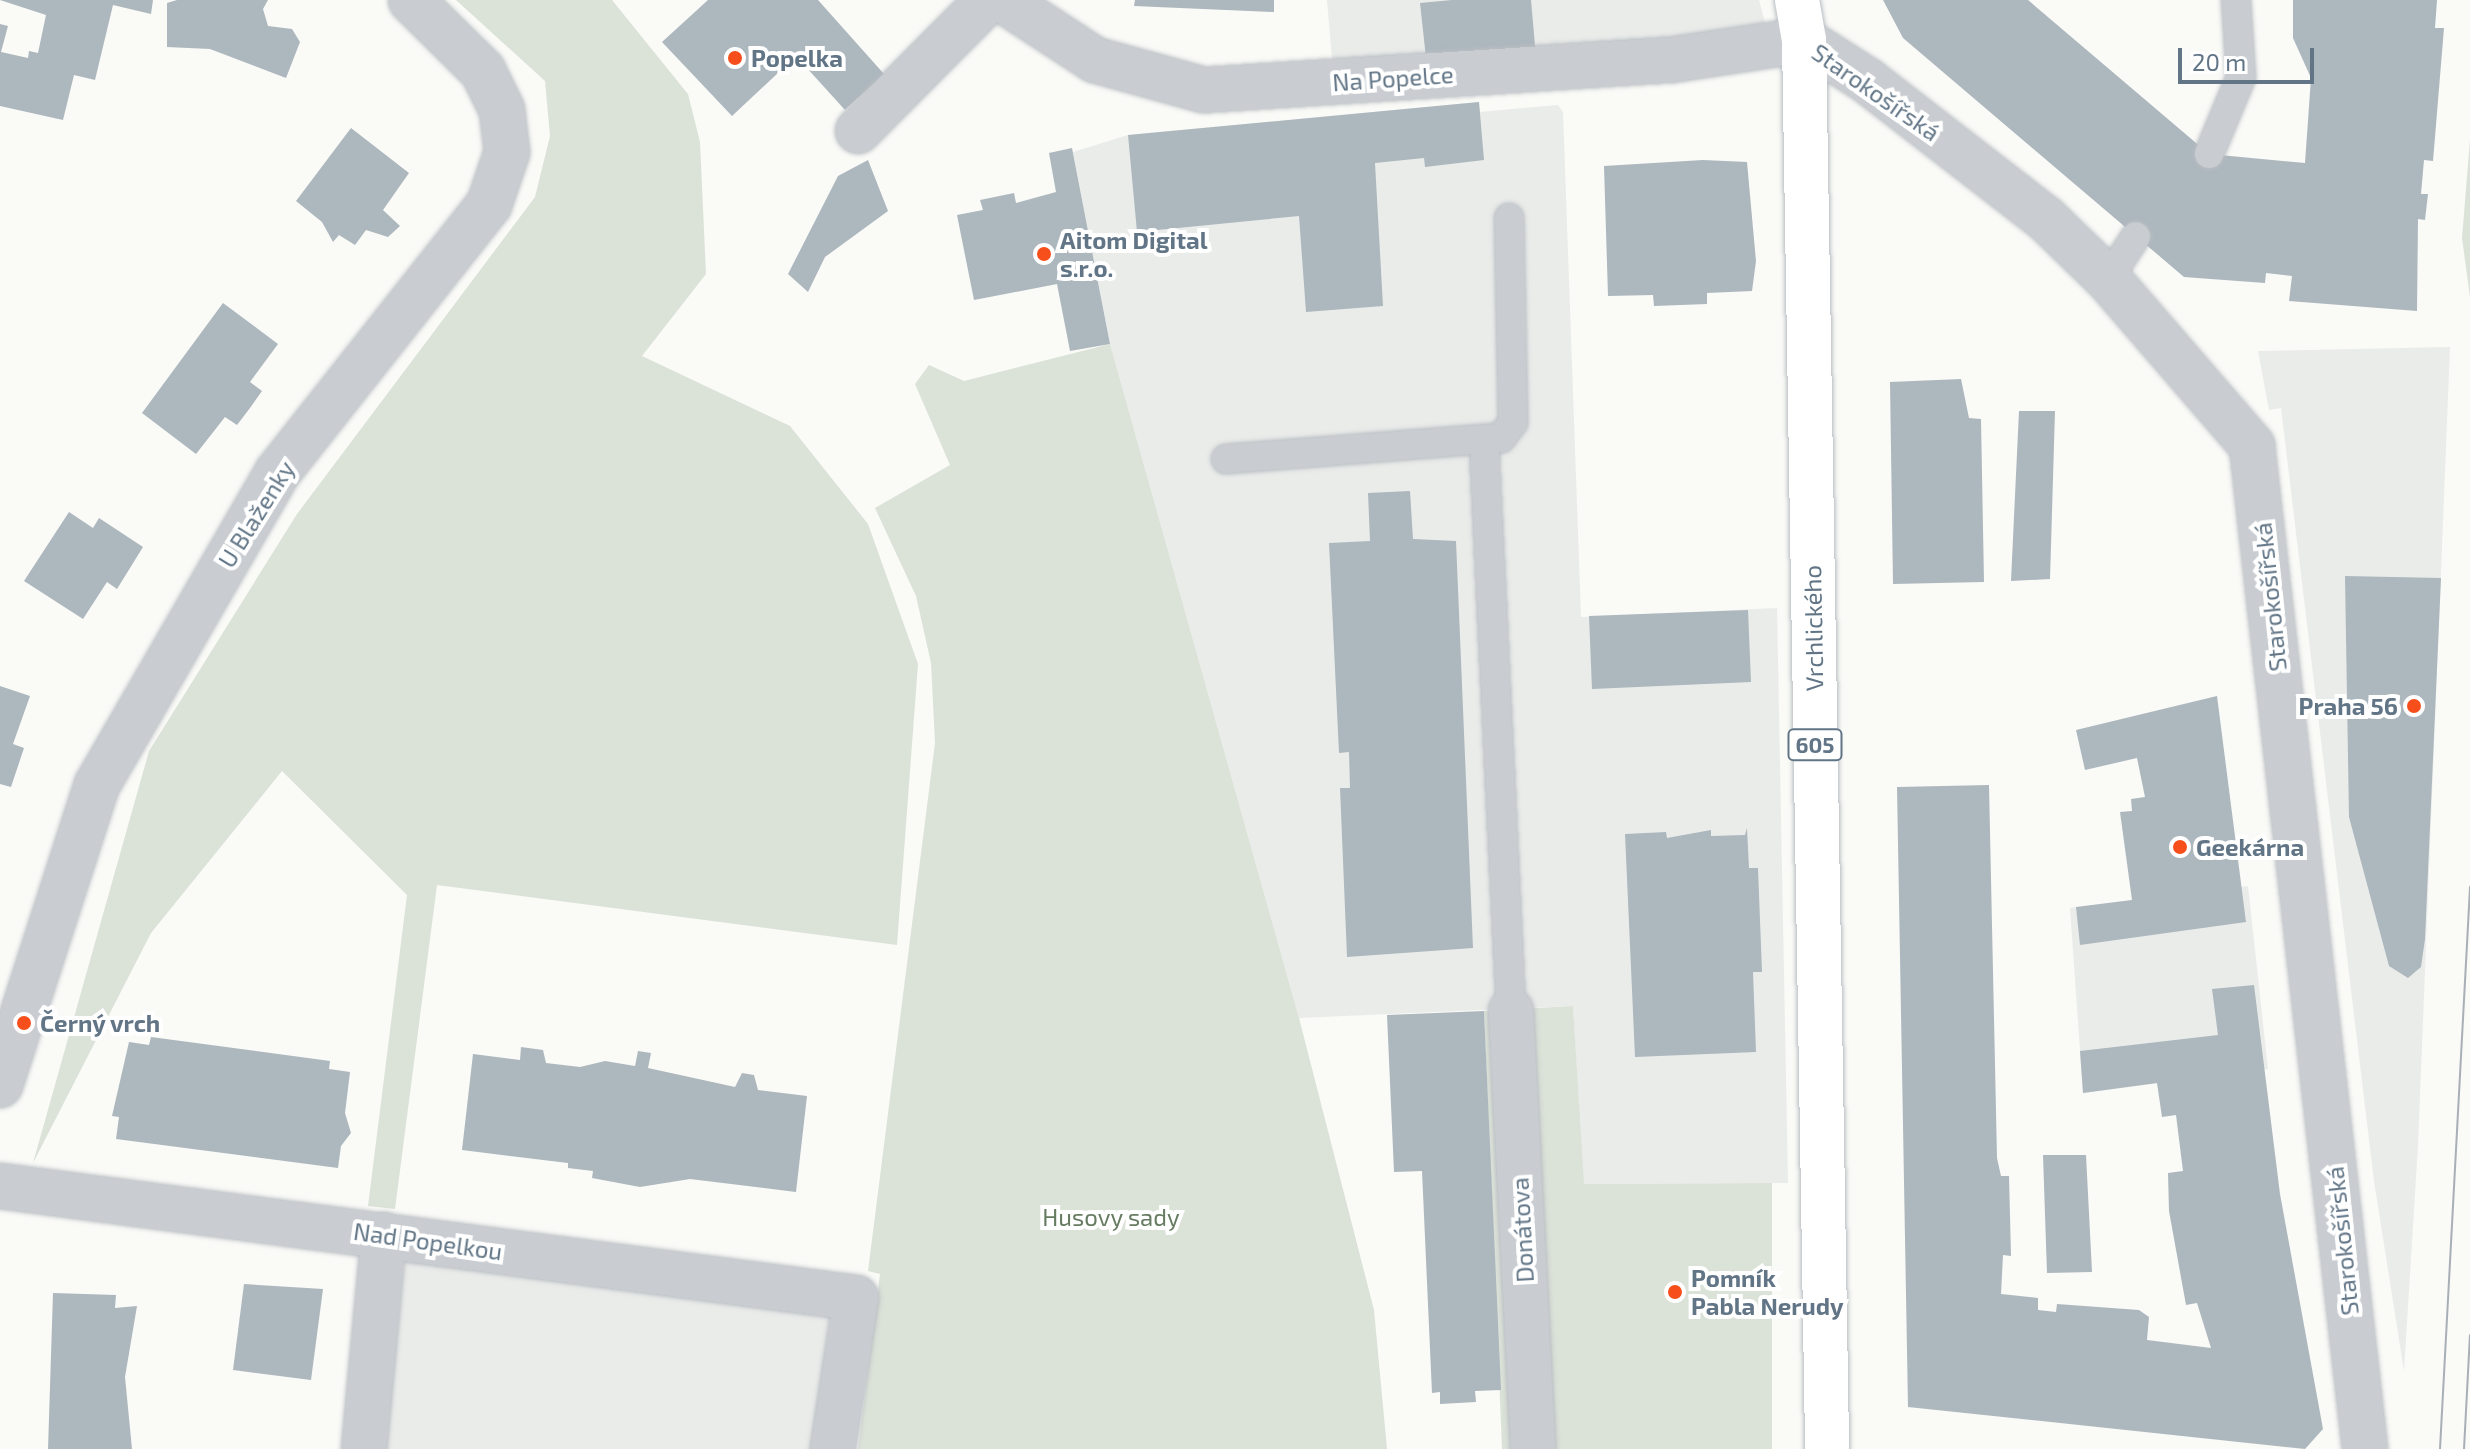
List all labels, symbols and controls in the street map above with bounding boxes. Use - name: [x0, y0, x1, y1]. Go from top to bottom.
- scale bar: [2182, 32, 2318, 82]
- street label: Starokošířská: [1807, 37, 1945, 147]
- place label: Popelka: [751, 44, 843, 72]
- text: 20 m: [2192, 47, 2246, 76]
- marker: Popelka: [726, 49, 744, 67]
- street label: Na Popelce: [1331, 59, 1455, 97]
- place label: Aitom Digital s.r.o.: [1060, 226, 1208, 282]
- marker: Aitom Digital s.r.o.: [1035, 245, 1053, 263]
- street label: U Blaženky: [212, 455, 300, 573]
- street label: Starokošířská: [2248, 521, 2292, 673]
- street label: Vrchlického: [1798, 565, 1828, 691]
- place label: Praha 56: [2299, 692, 2398, 720]
- marker: Praha 56: [2405, 697, 2423, 715]
- road number: 605: [1787, 727, 1843, 763]
- place label: Geekárna: [2196, 833, 2304, 861]
- marker: Geekárna: [2171, 838, 2189, 856]
- place label: Černý vrch: [40, 1009, 161, 1037]
- marker: Černý vrch: [15, 1014, 33, 1032]
- street label: Starokošířská: [2320, 1165, 2364, 1317]
- street label: Donátova: [1505, 1177, 1539, 1283]
- park label: Husovy sady: [1042, 1203, 1180, 1231]
- street label: Nad Popelkou: [352, 1216, 504, 1266]
- place label: Pomník Pabla Nerudy: [1691, 1264, 1844, 1320]
- marker: Pomník Pabla Nerudy: [1666, 1283, 1684, 1301]

